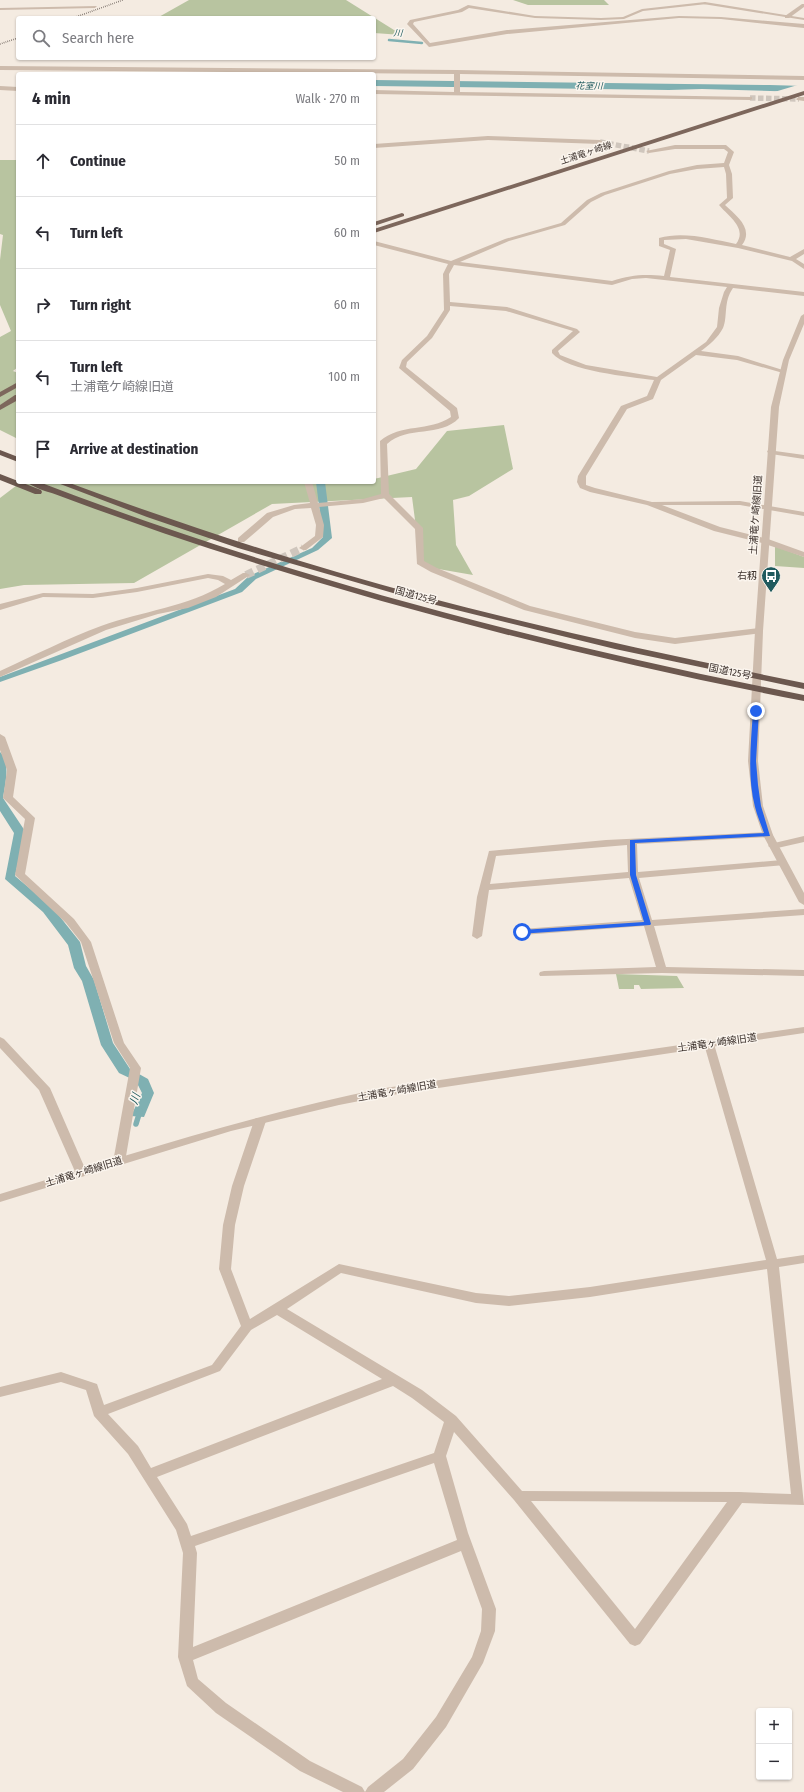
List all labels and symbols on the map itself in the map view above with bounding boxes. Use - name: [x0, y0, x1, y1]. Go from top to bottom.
- water label: 川: [393, 28, 404, 38]
- water label: 花室川: [575, 81, 604, 91]
- street label: 土浦竜ヶ崎線: [558, 139, 614, 166]
- street label: 土浦竜ケ崎線旧道: [747, 475, 765, 555]
- bus stop icon: 右籾: [760, 565, 782, 593]
- place label: 右籾: [737, 570, 757, 582]
- street label: 国道125号: [394, 585, 438, 607]
- street label: 国道125号: [708, 662, 752, 682]
- route end: [747, 702, 765, 720]
- route start: [513, 923, 531, 941]
- street label: 土浦竜ヶ崎線旧道: [677, 1031, 757, 1055]
- street label: 土浦竜ヶ崎線旧道: [357, 1078, 437, 1104]
- water label: 川: [127, 1091, 143, 1106]
- street label: 土浦竜ヶ崎線旧道: [44, 1155, 124, 1189]

